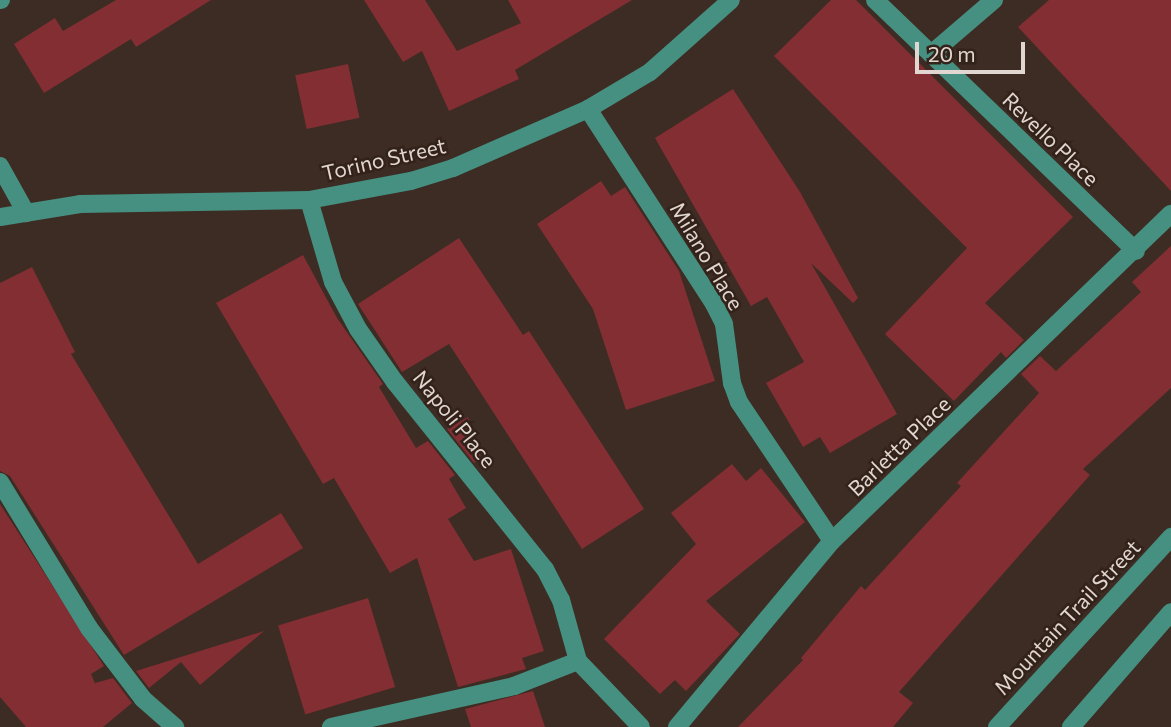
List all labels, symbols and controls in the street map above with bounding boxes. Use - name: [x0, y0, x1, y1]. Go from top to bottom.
- scale bar: [919, 28, 1029, 72]
- text: 20 m: [928, 41, 976, 66]
- street label: Revello Place: [998, 87, 1104, 191]
- street label: Torino Street: [320, 133, 448, 185]
- street label: Milano Place: [665, 197, 749, 315]
- street label: Napoli Place: [408, 365, 502, 473]
- street label: Barletta Place: [843, 391, 955, 501]
- street label: Mountain Trail Street: [989, 534, 1145, 700]

